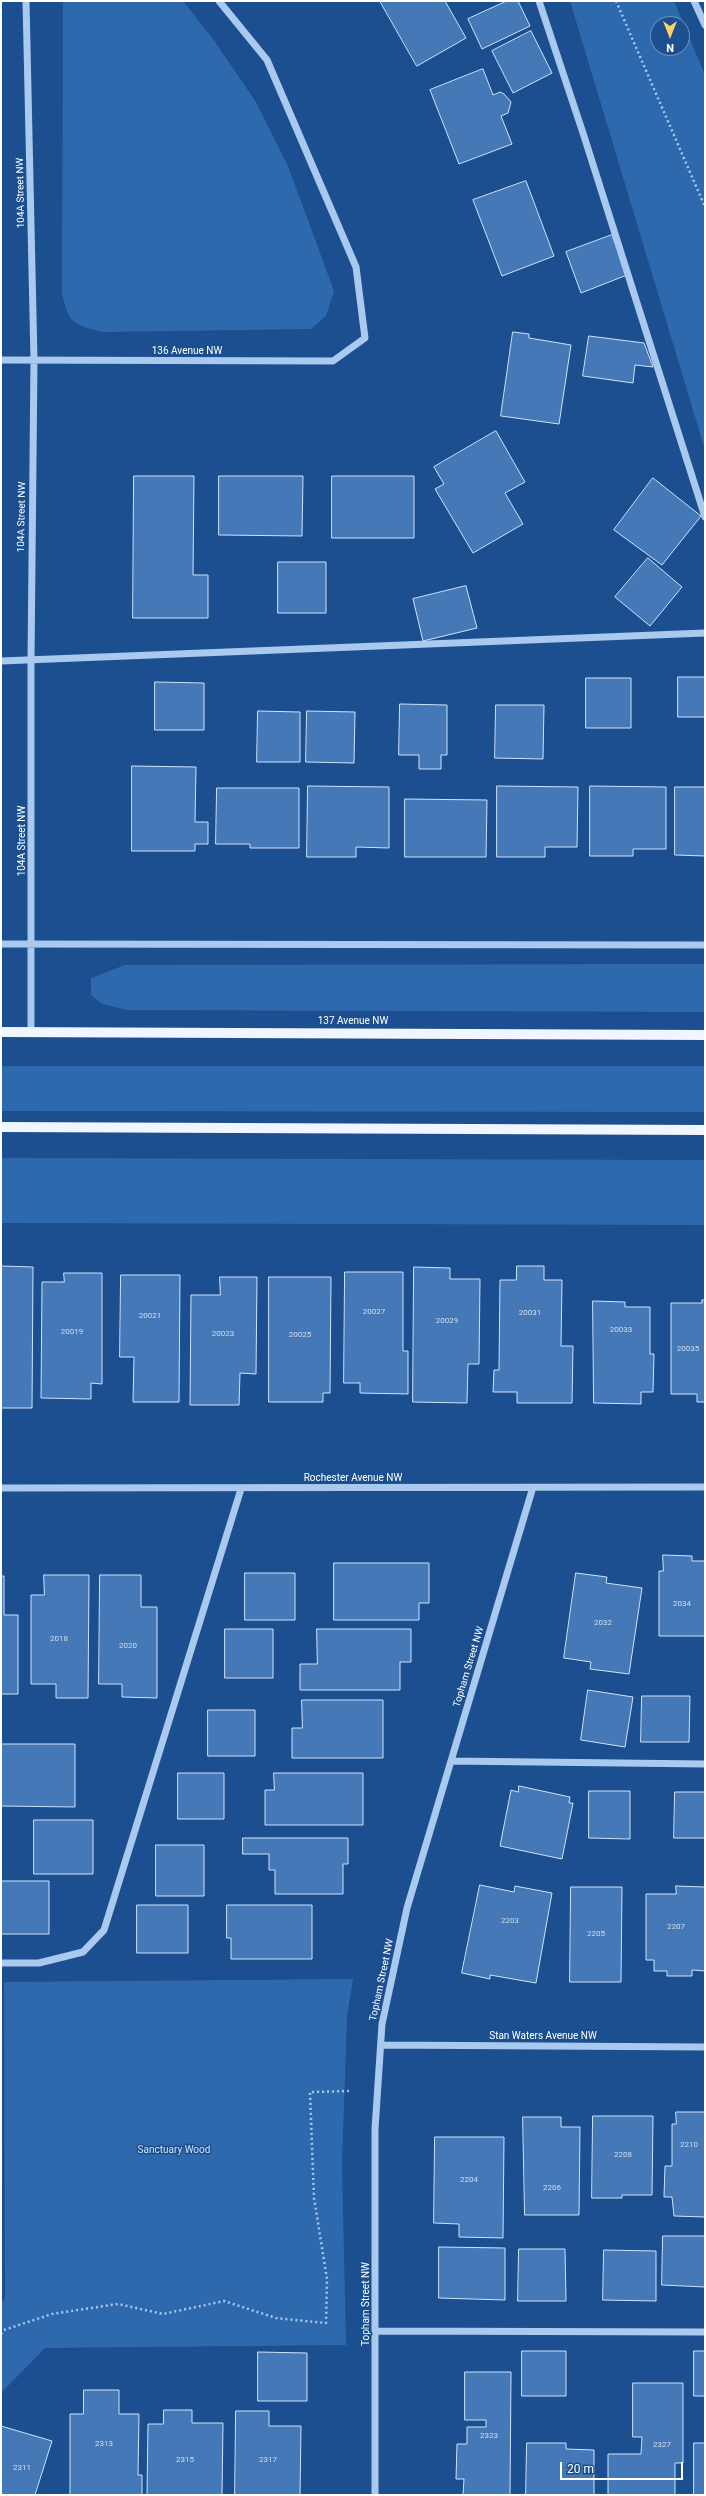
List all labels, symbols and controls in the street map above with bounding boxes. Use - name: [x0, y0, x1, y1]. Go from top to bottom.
- north arrow: [650, 16, 690, 56]
- text: N: [666, 41, 674, 54]
- street label: 104A Street NW: [14, 158, 28, 228]
- street label: 136 Avenue NW: [152, 345, 222, 357]
- street label: 104A Street NW: [15, 482, 29, 552]
- street label: 104A Street NW: [16, 806, 28, 876]
- street label: 137 Avenue NW: [318, 1015, 388, 1027]
- house number: 20027: [363, 1307, 385, 1317]
- house number: 20031: [519, 1308, 541, 1318]
- house number: 20021: [139, 1311, 161, 1321]
- house number: 20029: [436, 1316, 458, 1326]
- house number: 20033: [610, 1325, 632, 1335]
- house number: 20019: [61, 1327, 83, 1337]
- house number: 20023: [212, 1329, 234, 1339]
- house number: 20025: [289, 1330, 311, 1340]
- house number: 20035: [677, 1344, 699, 1354]
- street label: Rochester Avenue NW: [304, 1472, 402, 1484]
- house number: 2034: [673, 1599, 691, 1609]
- house number: 2032: [594, 1618, 612, 1628]
- street label: Topham Street NW: [451, 1625, 487, 1709]
- house number: 2018: [50, 1634, 68, 1644]
- house number: 2020: [119, 1641, 137, 1651]
- house number: 2203: [501, 1916, 519, 1926]
- house number: 2207: [667, 1922, 685, 1932]
- house number: 2205: [587, 1929, 605, 1939]
- street label: Topham Street NW: [367, 1938, 397, 2022]
- street label: Stan Waters Avenue NW: [489, 2030, 597, 2042]
- house number: 2210: [680, 2140, 698, 2150]
- park label: Sanctuary Wood: [138, 2144, 210, 2156]
- house number: 2208: [614, 2150, 632, 2160]
- house number: 2204: [460, 2175, 478, 2185]
- house number: 2206: [543, 2183, 561, 2193]
- street label: Topham Street NW: [360, 2262, 372, 2346]
- house number: 2323: [480, 2431, 498, 2441]
- house number: 2313: [95, 2439, 113, 2449]
- house number: 2327: [653, 2440, 671, 2450]
- scale bar: [562, 2454, 685, 2480]
- house number: 2315: [176, 2455, 194, 2465]
- house number: 2317: [259, 2455, 277, 2465]
- text: 20 m: [567, 2462, 594, 2476]
- house number: 2311: [13, 2463, 31, 2473]

